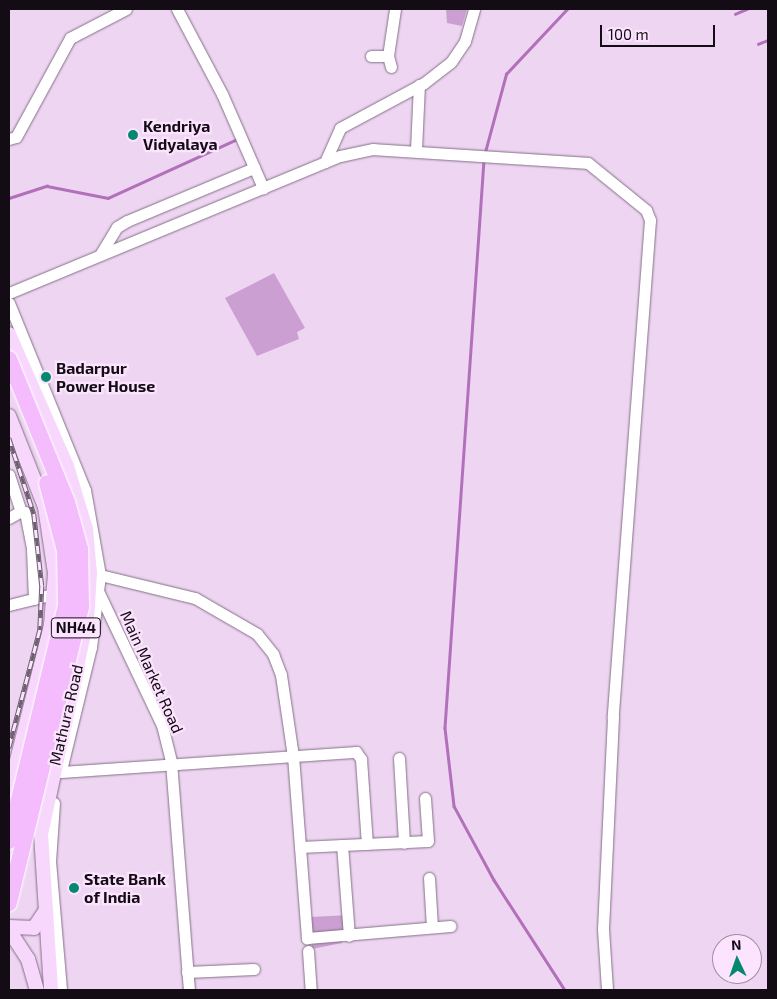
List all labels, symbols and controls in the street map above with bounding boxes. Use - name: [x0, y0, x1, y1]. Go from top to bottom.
- scale bar: [602, 15, 717, 47]
- text: 100 m: [608, 25, 649, 43]
- place label: Kendriya Vidyalaya: [143, 116, 218, 154]
- marker: Kendriya Vidyalaya: [127, 129, 139, 141]
- place label: Badarpur Power House: [56, 358, 156, 396]
- marker: Badarpur Power House: [40, 371, 52, 383]
- street label: Main Market Road: [116, 608, 188, 736]
- road number: NH44: [50, 616, 102, 640]
- street label: Mathura Road: [45, 663, 87, 767]
- place label: State Bank of India: [84, 869, 166, 907]
- marker: State Bank of India: [68, 882, 80, 894]
- north arrow: [712, 934, 762, 984]
- text: N: [731, 936, 742, 953]

